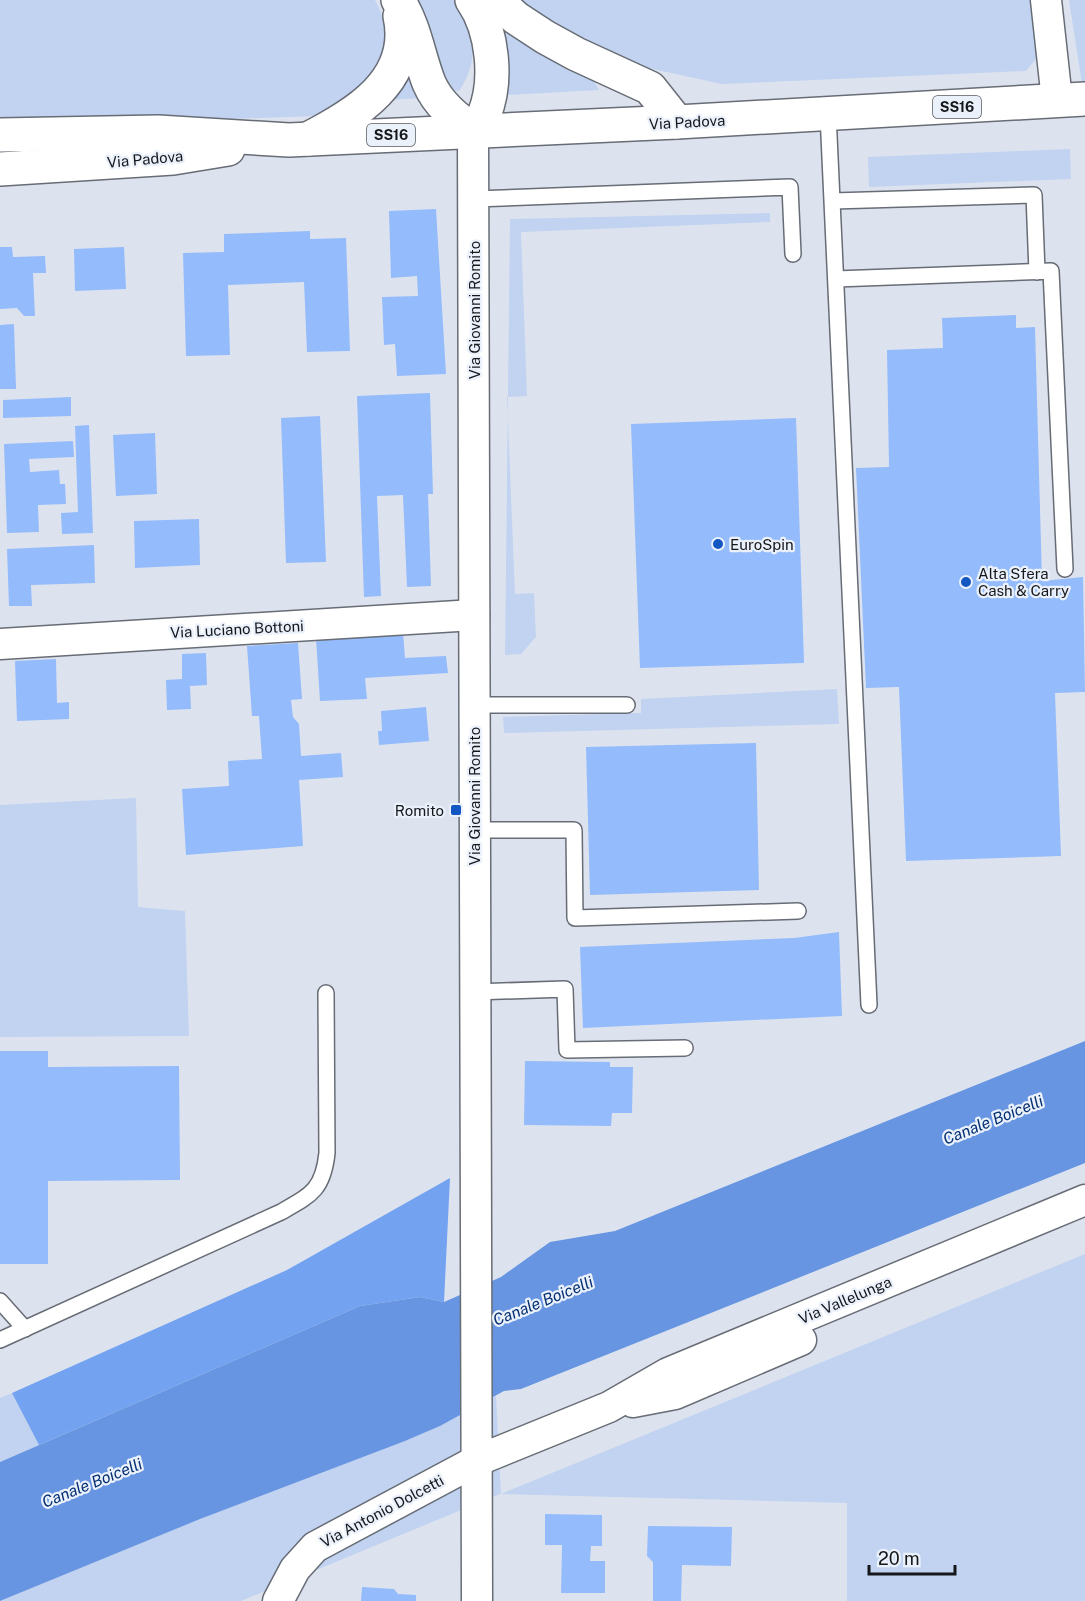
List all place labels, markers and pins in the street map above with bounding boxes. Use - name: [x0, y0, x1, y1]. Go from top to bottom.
- place label: EuroSpin: [730, 536, 794, 553]
- marker: EuroSpin: [711, 537, 725, 551]
- place label: Alta Sfera Cash & Carry: [978, 565, 1069, 599]
- marker: Alta Sfera Cash & Carry: [959, 575, 973, 589]
- place label: Romito: [395, 802, 444, 819]
- marker: Romito: [449, 803, 463, 817]

